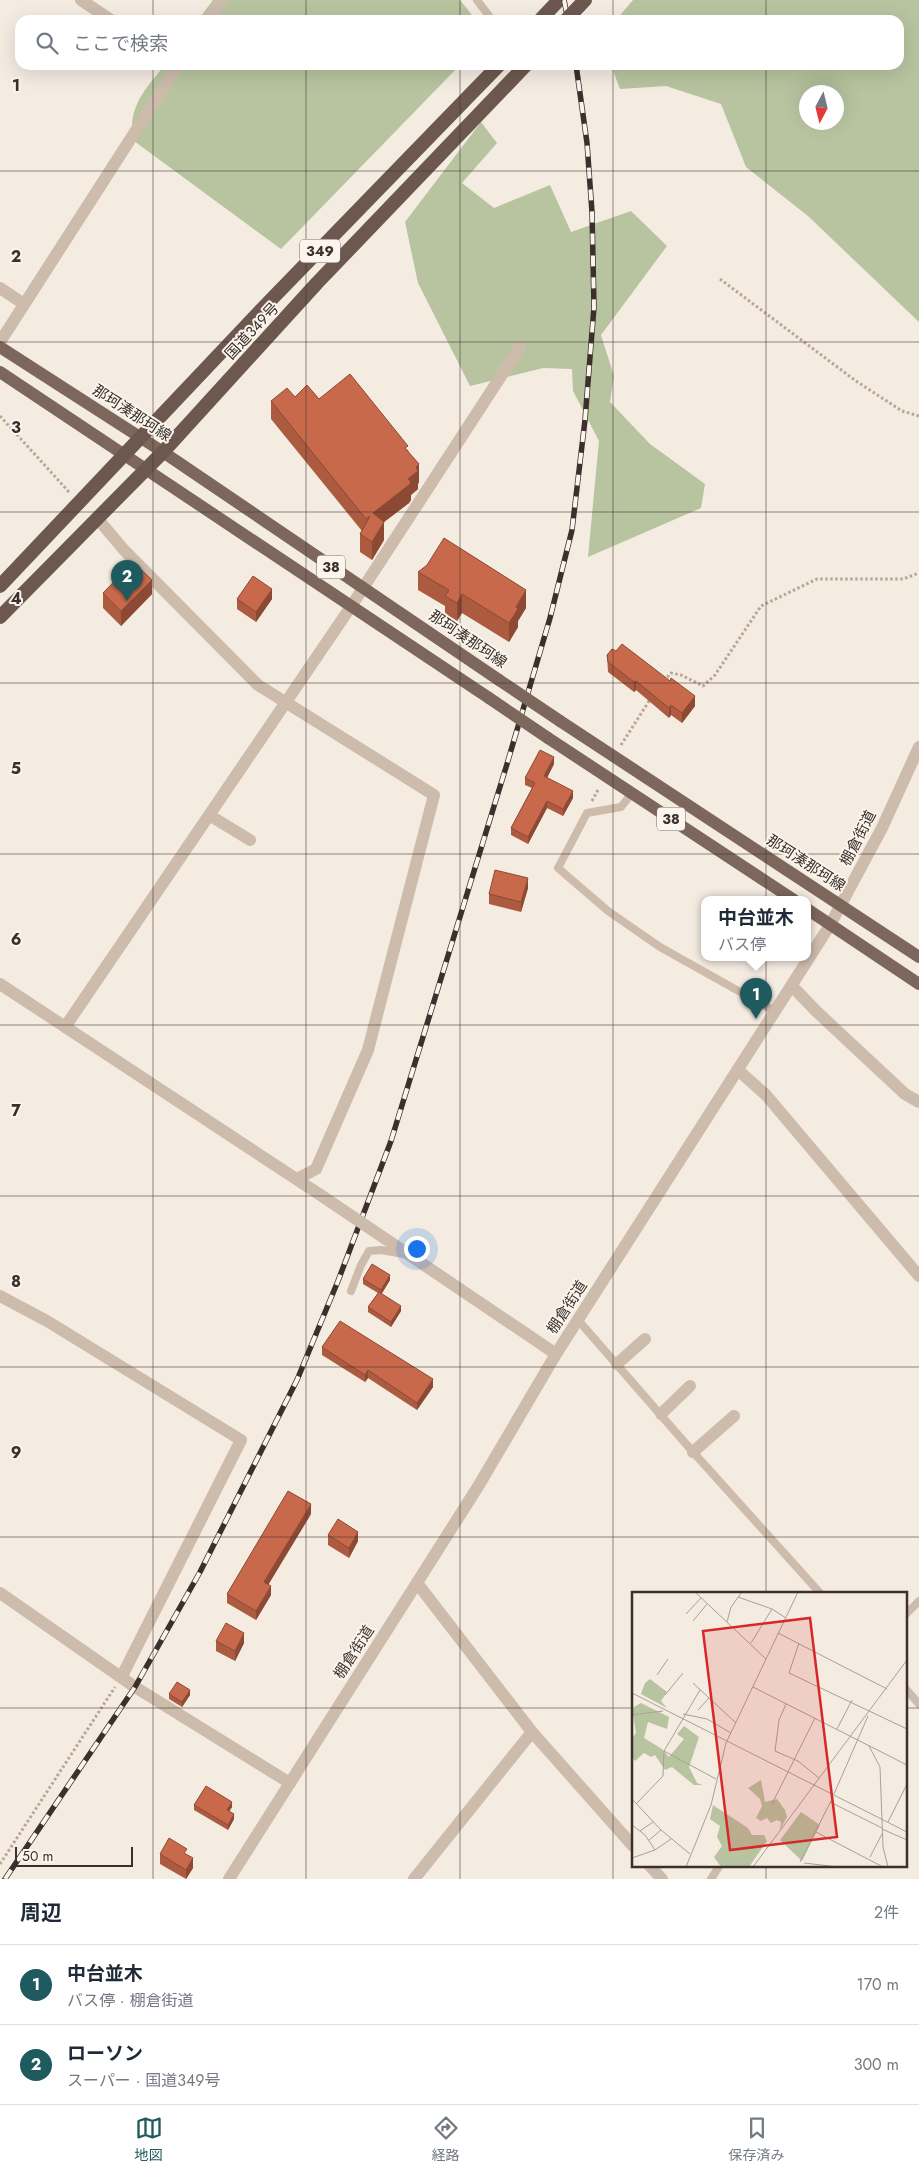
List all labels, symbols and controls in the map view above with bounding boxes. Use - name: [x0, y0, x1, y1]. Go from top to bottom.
- search box: [15, 15, 904, 70]
- icon: search: [33, 29, 61, 57]
- text: ここで検索: [73, 30, 168, 57]
- text: 1: [12, 74, 20, 97]
- north arrow: [799, 85, 844, 130]
- road number: 349: [300, 240, 340, 262]
- text: 2: [11, 245, 21, 268]
- street label: 国道349号: [220, 298, 284, 364]
- street label: 那珂湊那珂線: [88, 379, 176, 447]
- text: 3: [11, 416, 21, 439]
- road number: 38: [317, 556, 345, 578]
- pin: 2: [111, 560, 143, 601]
- text: 4: [10, 587, 22, 610]
- street label: 那珂湊那珂線: [425, 605, 511, 673]
- text: 5: [11, 757, 21, 780]
- street label: 棚倉街道: [835, 806, 881, 870]
- road number: 38: [657, 808, 685, 831]
- street label: 那珂湊那珂線: [762, 829, 850, 897]
- popup: [701, 896, 811, 961]
- text: 中台並木: [718, 904, 794, 931]
- text: 6: [11, 928, 21, 951]
- text: バス停: [718, 933, 766, 956]
- pin: 1: [740, 978, 772, 1019]
- text: 7: [11, 1099, 21, 1122]
- your location: [404, 1236, 430, 1262]
- text: 8: [11, 1270, 21, 1293]
- street label: 棚倉街道: [541, 1276, 593, 1338]
- text: 9: [11, 1441, 21, 1464]
- inset map: [632, 1592, 906, 1866]
- street label: 棚倉街道: [328, 1621, 380, 1683]
- scale bar: [15, 1844, 132, 1867]
- text: 50 m: [22, 1846, 53, 1866]
- text: 周辺: [20, 1898, 62, 1928]
- text: 2件: [874, 1901, 899, 1924]
- text: 中台並木: [67, 1960, 143, 1987]
- text: 1: [32, 1973, 40, 1996]
- text: 170 m: [857, 1973, 899, 1996]
- text: バス停 · 棚倉街道: [67, 1989, 193, 2012]
- text: ローソン: [67, 2040, 143, 2067]
- text: 2: [31, 2053, 41, 2076]
- text: 300 m: [854, 2053, 899, 2076]
- text: スーパー · 国道349号: [67, 2069, 221, 2092]
- tab: 地図: [135, 2114, 163, 2165]
- tab: 経路: [432, 2114, 460, 2165]
- tab: 保存済み: [729, 2114, 785, 2165]

